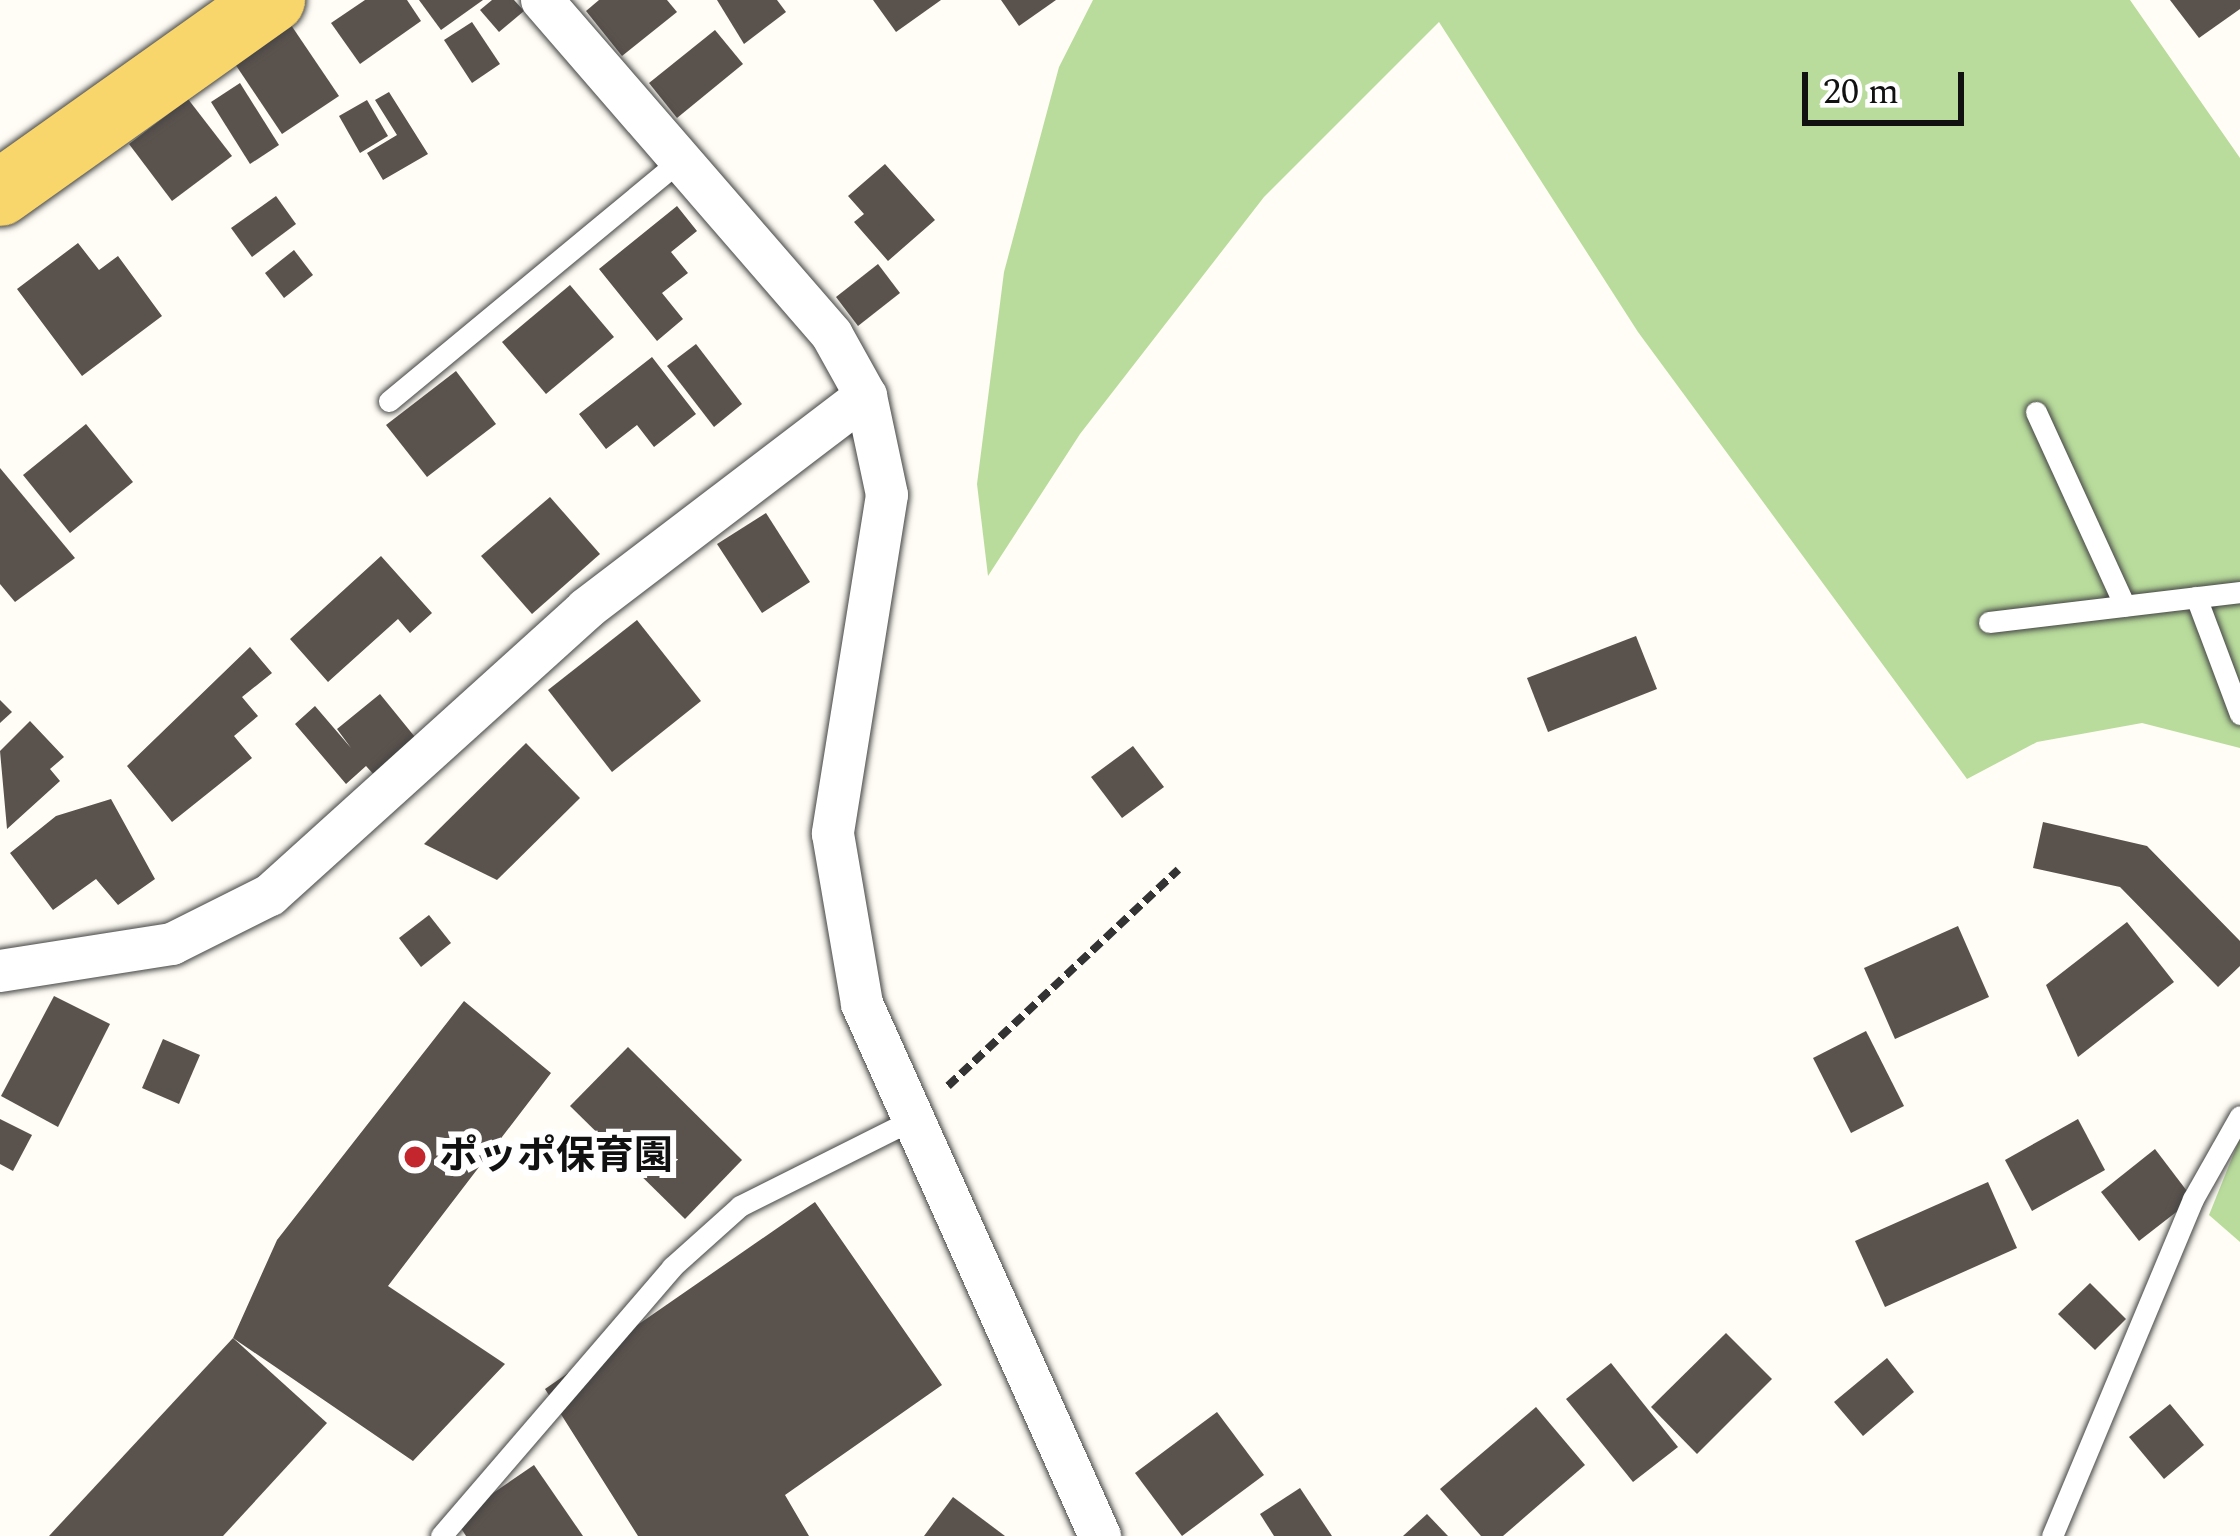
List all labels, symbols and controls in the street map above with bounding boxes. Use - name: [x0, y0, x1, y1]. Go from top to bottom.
- scale bar: [1808, 48, 1970, 122]
- text: 20 m: [1823, 65, 1899, 120]
- place label: ポッポ保育園: [439, 1134, 673, 1180]
- marker: ポッポ保育園: [402, 1144, 428, 1170]

